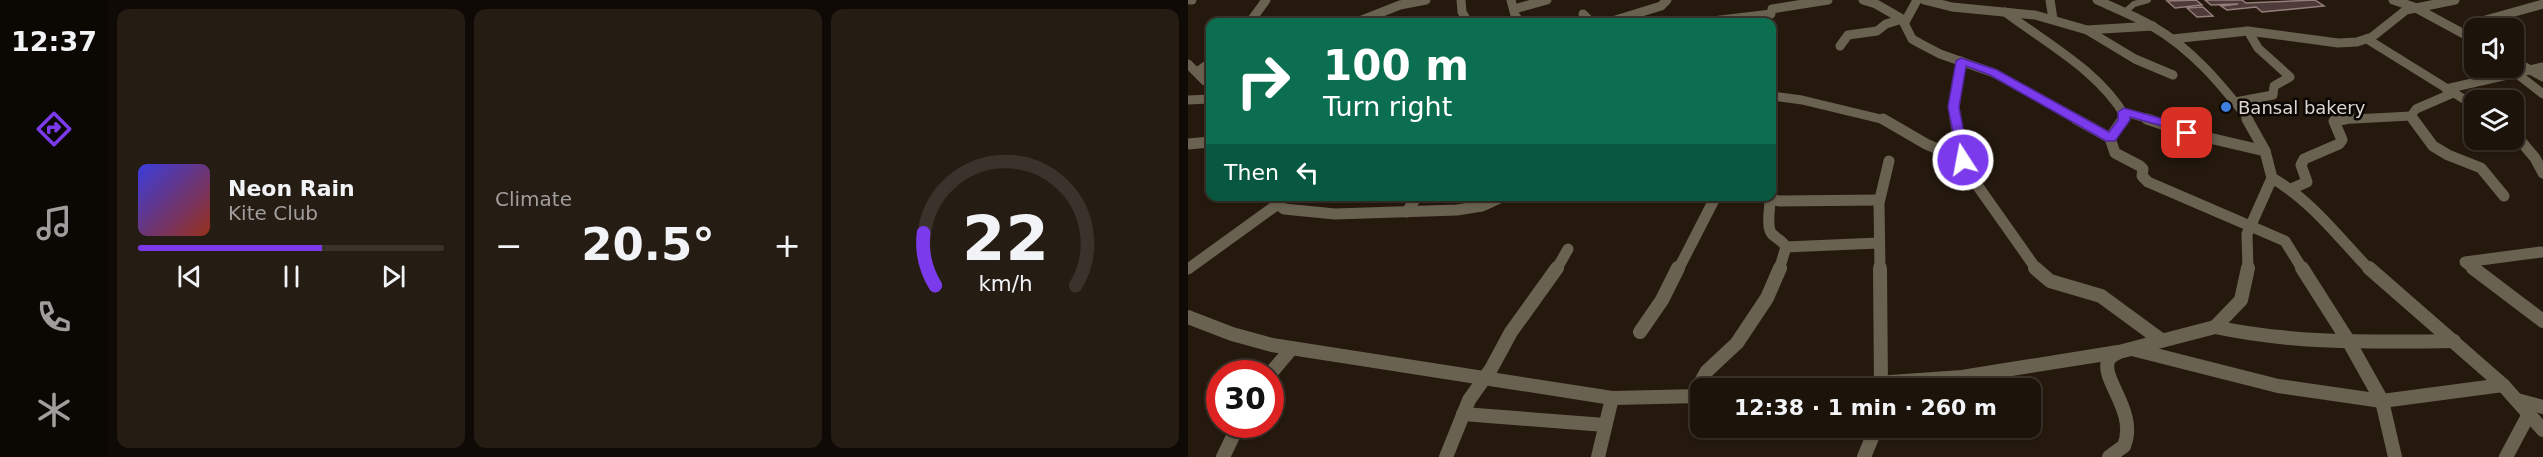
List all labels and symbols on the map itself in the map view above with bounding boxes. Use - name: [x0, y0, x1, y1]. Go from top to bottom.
- place label: Bansal bakery: [2238, 97, 2366, 118]
- marker: Bansal bakery: [2219, 100, 2233, 114]
- pin: [2161, 107, 2212, 158]
- position arrow: [1931, 128, 1995, 192]
- speed limit sign: 30: [1206, 360, 1284, 438]

